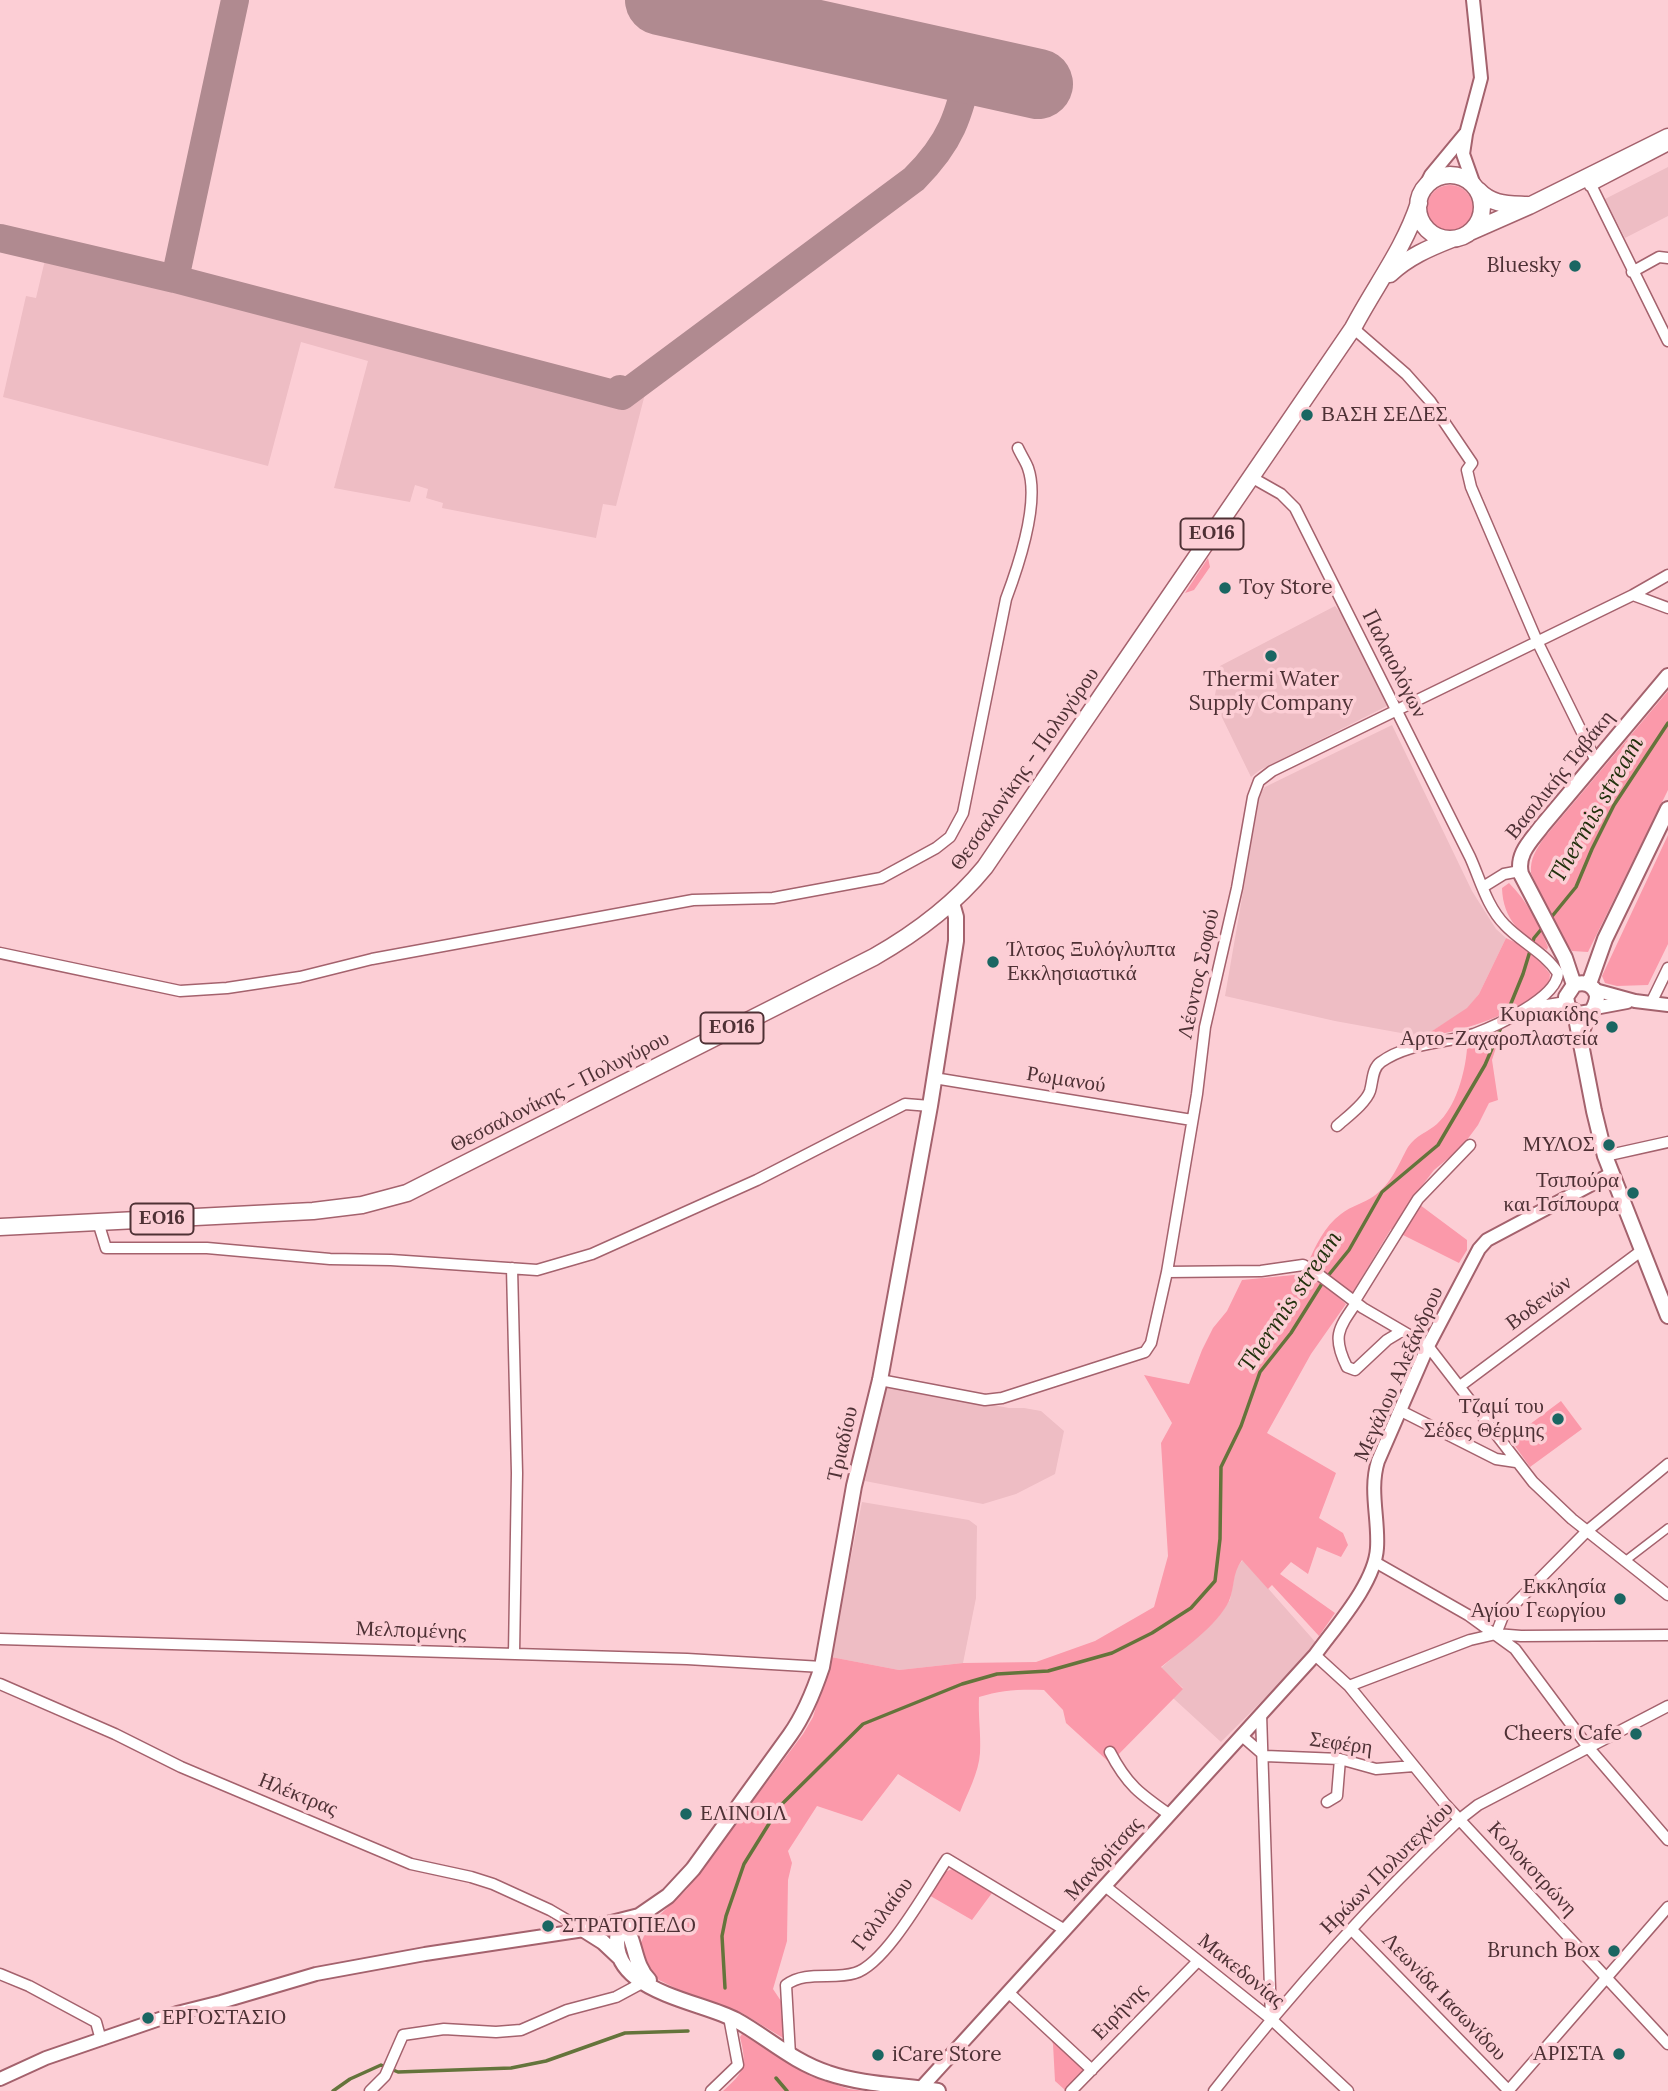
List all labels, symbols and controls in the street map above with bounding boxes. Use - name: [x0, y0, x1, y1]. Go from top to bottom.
- place label: Bluesky: [1486, 253, 1561, 279]
- marker: Bluesky: [1567, 258, 1583, 274]
- place label: ΒΑΣΗ ΣΕΔΕΣ: [1321, 402, 1448, 428]
- marker: ΒΑΣΗ ΣΕΔΕΣ: [1299, 407, 1315, 423]
- road number: ΕΟ16: [1180, 519, 1244, 550]
- place label: Toy Store: [1239, 575, 1333, 601]
- marker: Toy Store: [1217, 580, 1233, 596]
- street label: Παλαιολόγων: [1356, 606, 1432, 722]
- marker: Thermi Water Supply Company: [1263, 648, 1279, 664]
- street label: Θεσσαλονίκης - Πολυγύρου: [945, 662, 1105, 876]
- place label: Thermi Water Supply Company: [1189, 667, 1353, 717]
- street label: Βασιλικής Ταβάκη: [1500, 705, 1620, 845]
- water label: Thermis stream: [1544, 732, 1650, 888]
- street label: Λέοντος Σοφού: [1173, 907, 1225, 1041]
- place label: Ίλτσος Ξυλόγλυπτα Εκκλησιαστικά: [1007, 937, 1176, 987]
- marker: Ίλτσος Ξυλόγλυπτα Εκκλησιαστικά: [985, 954, 1001, 970]
- place label: Κυριακίδης Αρτο-Ζαχαροπλαστεία: [1400, 1002, 1598, 1052]
- road number: ΕΟ16: [700, 1012, 764, 1044]
- marker: Κυριακίδης Αρτο-Ζαχαροπλαστεία: [1604, 1019, 1620, 1035]
- street label: Θεσσαλονίκης - Πολυγύρου: [446, 1026, 674, 1158]
- street label: Ρωμανού: [1025, 1061, 1107, 1099]
- place label: ΜΥΛΟΣ: [1523, 1132, 1595, 1158]
- marker: ΜΥΛΟΣ: [1601, 1137, 1617, 1153]
- place label: Τσιπούρα και Τσίπουρα: [1504, 1168, 1619, 1218]
- marker: Τσιπούρα και Τσίπουρα: [1625, 1185, 1641, 1201]
- road number: ΕΟ16: [130, 1204, 194, 1234]
- water label: Thermis stream: [1233, 1226, 1349, 1378]
- street label: Βοδενών: [1501, 1270, 1577, 1336]
- street label: Μεγάλου Αλεξάνδρου: [1349, 1283, 1449, 1465]
- place label: Τζαμί του Σέδες Θέρμης: [1424, 1394, 1544, 1444]
- street label: Τριαδίου: [822, 1404, 864, 1484]
- marker: Τζαμί του Σέδες Θέρμης: [1550, 1411, 1566, 1427]
- place label: Εκκλησία Αγίου Γεωργίου: [1470, 1574, 1606, 1624]
- marker: Εκκλησία Αγίου Γεωργίου: [1612, 1591, 1628, 1607]
- street label: Μελπομένης: [355, 1616, 467, 1646]
- place label: Cheers Cafe: [1504, 1721, 1622, 1747]
- marker: Cheers Cafe: [1628, 1726, 1644, 1742]
- street label: Σεφέρη: [1308, 1727, 1374, 1761]
- street label: Ηλέκτρας: [255, 1768, 341, 1822]
- street label: Ηρώων Πολυτεχνίου: [1315, 1796, 1459, 1940]
- place label: ΕΛΙΝΟΙΛ: [700, 1801, 788, 1827]
- marker: ΕΛΙΝΟΙΛ: [678, 1806, 694, 1822]
- street label: Μανδρίτσας: [1060, 1812, 1148, 1906]
- street label: Κολοκοτρώνη: [1482, 1816, 1582, 1922]
- street label: Γαλιλαίου: [847, 1872, 919, 1956]
- place label: ΣΤΡΑΤΟΠΕΔΟ: [562, 1913, 696, 1939]
- marker: ΣΤΡΑΤΟΠΕΔΟ: [540, 1918, 556, 1934]
- street label: Λεωνίδα Ιασωνίδου: [1376, 1928, 1512, 2066]
- street label: Μακεδονίας: [1193, 1929, 1289, 2013]
- place label: Brunch Box: [1487, 1938, 1600, 1964]
- marker: Brunch Box: [1606, 1943, 1622, 1959]
- street label: Ειρήνης: [1087, 1979, 1153, 2045]
- place label: ΕΡΓΟΣΤΑΣΙΟ: [162, 2005, 286, 2031]
- marker: ΕΡΓΟΣΤΑΣΙΟ: [140, 2010, 156, 2026]
- place label: ΑΡΙΣΤΑ: [1533, 2041, 1605, 2067]
- place label: iCare Store: [892, 2042, 1002, 2068]
- marker: ΑΡΙΣΤΑ: [1611, 2046, 1627, 2062]
- marker: iCare Store: [870, 2047, 886, 2063]

